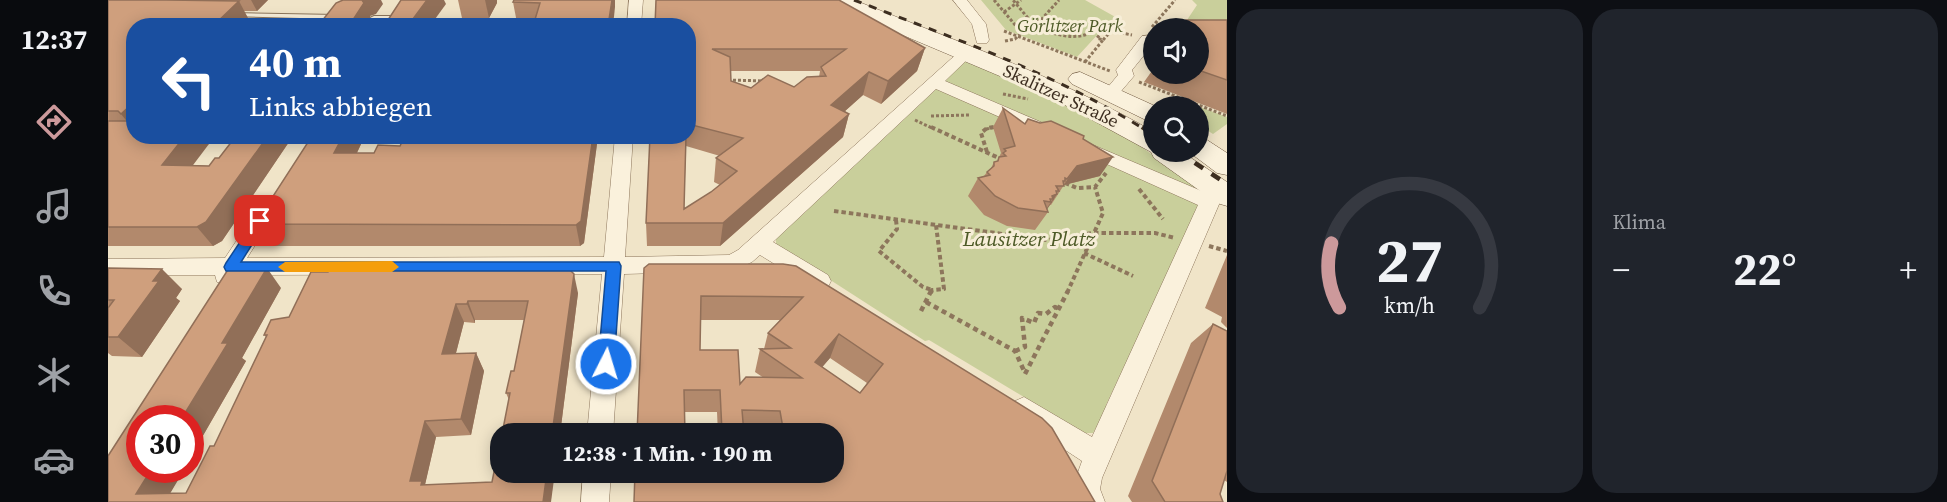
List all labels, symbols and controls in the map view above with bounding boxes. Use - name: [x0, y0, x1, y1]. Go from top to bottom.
- park label: Görlitzer Park: [1017, 13, 1123, 38]
- map controls: [1143, 18, 1209, 162]
- button: sound: [1143, 18, 1209, 84]
- text: 12:37: [21, 21, 87, 58]
- text: 40 m: [249, 33, 342, 91]
- icon: left: [150, 42, 228, 120]
- street label: Skalitzer Straße: [999, 58, 1123, 133]
- text: Links abbiegen: [249, 88, 432, 125]
- button: search: [1143, 96, 1209, 162]
- icon: directions: [33, 101, 75, 143]
- icon: music: [33, 185, 75, 227]
- pin: [234, 195, 285, 246]
- icon: arrive: [243, 204, 276, 237]
- text: Klima: [1613, 208, 1666, 236]
- text: 27: [1375, 217, 1443, 303]
- park label: Lausitzer Platz: [962, 224, 1096, 253]
- text: 22°: [1733, 238, 1797, 300]
- text: −: [1613, 247, 1630, 292]
- text: +: [1899, 247, 1917, 292]
- icon: phone: [33, 270, 75, 312]
- text: km/h: [1384, 291, 1435, 320]
- position arrow: [574, 332, 638, 396]
- icon: climate: [33, 354, 75, 396]
- speed limit sign: 30: [126, 405, 204, 483]
- text: 12:38 · 1 Min. · 190 m: [562, 438, 772, 468]
- icon: car: [33, 439, 75, 481]

